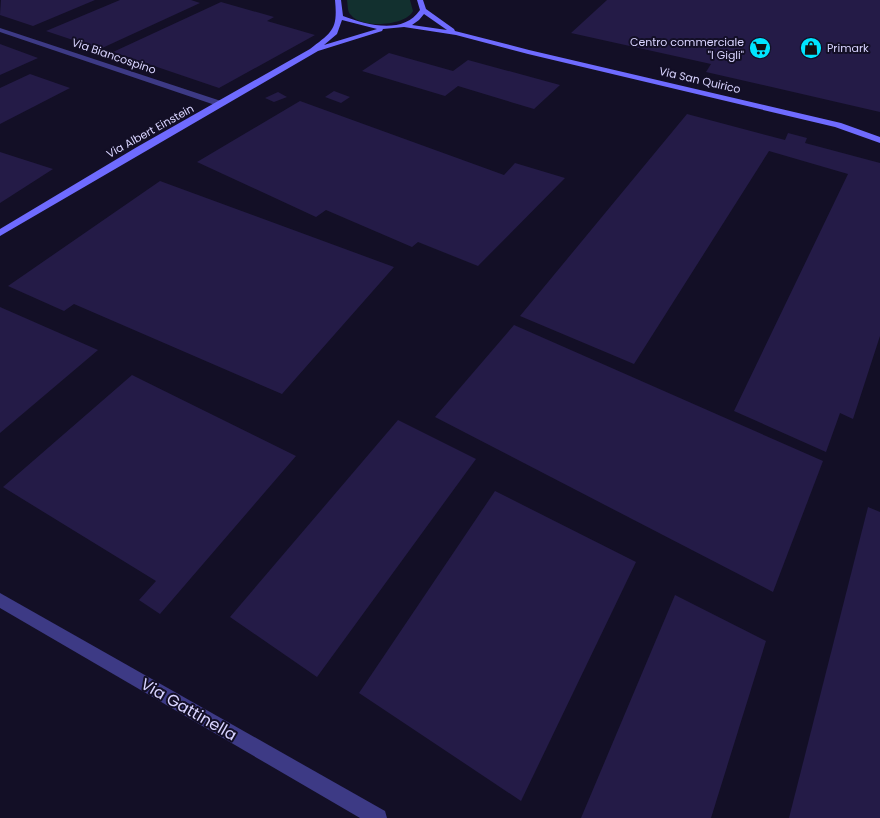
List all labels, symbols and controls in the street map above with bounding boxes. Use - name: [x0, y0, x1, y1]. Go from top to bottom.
- street label: Via Biancospino: [70, 34, 158, 78]
- place label: Centro commerciale "I Gigli": [630, 34, 744, 63]
- supermarket icon: Centro commerciale "I Gigli": [748, 36, 772, 60]
- shop icon: Primark: [799, 36, 823, 60]
- place label: Primark: [827, 40, 869, 56]
- street label: Via San Quirico: [658, 63, 742, 97]
- street label: Via Albert Einstein: [103, 100, 197, 162]
- street label: Via Gattinella: [136, 673, 241, 746]

